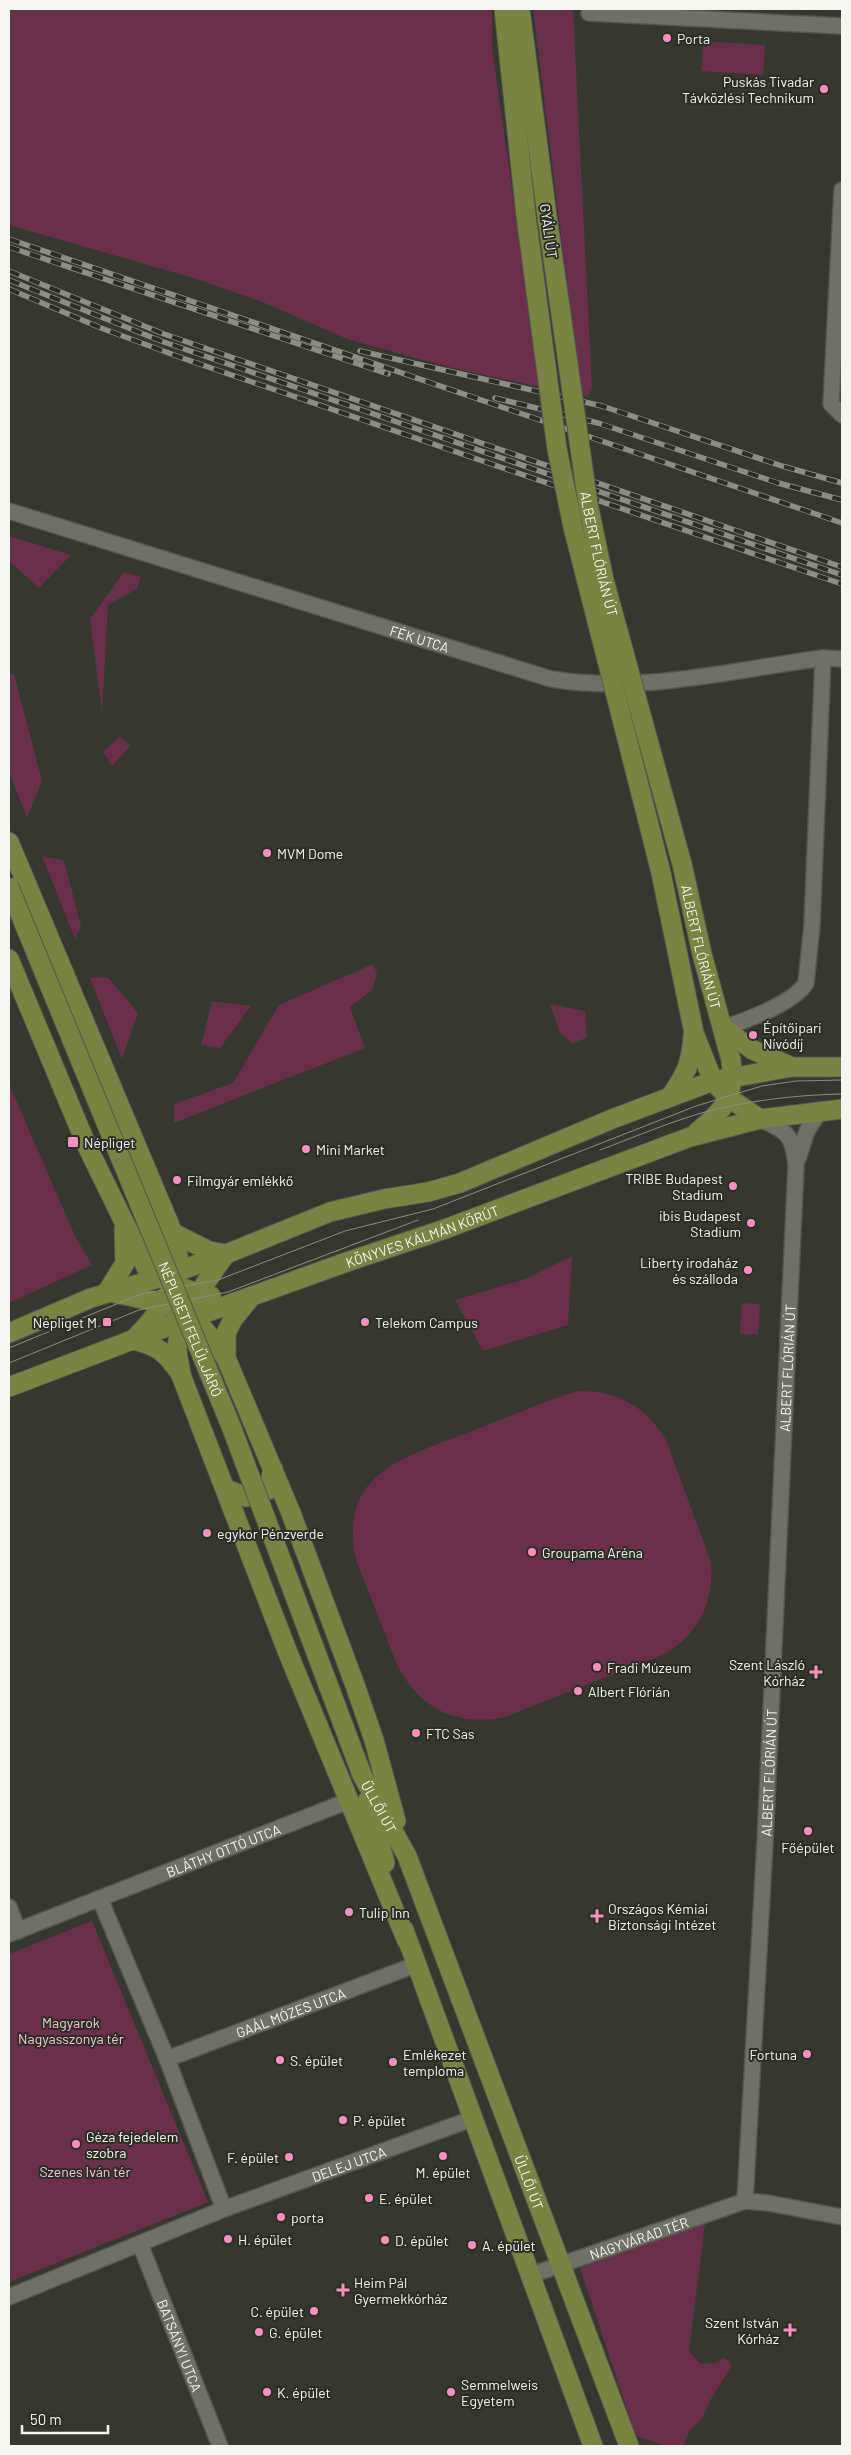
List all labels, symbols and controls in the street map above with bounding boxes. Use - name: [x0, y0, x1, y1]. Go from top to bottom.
- place label: Porta: [677, 30, 710, 47]
- marker: Porta: [661, 32, 673, 44]
- place label: Puskás Tivadar Távközlési Technikum: [682, 73, 814, 106]
- marker: Puskás Tivadar Távközlési Technikum: [818, 83, 830, 95]
- street label: GYÁLI ÚT: [537, 203, 561, 260]
- street label: ALBERT FLÓRIÁN ÚT: [578, 490, 622, 618]
- street label: FÉK UTCA: [388, 621, 452, 656]
- place label: MVM Dome: [277, 845, 343, 862]
- marker: MVM Dome: [261, 847, 273, 859]
- street label: ALBERT FLÓRIÁN ÚT: [678, 883, 725, 1011]
- place label: Építőipari Nívódíj: [763, 1019, 822, 1052]
- marker: Építőipari Nívódíj: [747, 1029, 759, 1041]
- place label: Népliget: [84, 1134, 135, 1151]
- marker: Népliget: [66, 1135, 80, 1149]
- place label: Mini Market: [316, 1141, 385, 1158]
- marker: Mini Market: [300, 1143, 312, 1155]
- place label: TRIBE Budapest Stadium: [625, 1170, 723, 1203]
- place label: Filmgyár emlékkő: [187, 1172, 293, 1189]
- marker: Filmgyár emlékkő: [171, 1174, 183, 1186]
- marker: TRIBE Budapest Stadium: [727, 1180, 739, 1192]
- street label: KÖNYVES KÁLMÁN KÖRÚT: [343, 1201, 501, 1270]
- place label: ibis Budapest Stadium: [659, 1207, 741, 1240]
- marker: ibis Budapest Stadium: [745, 1217, 757, 1229]
- place label: Liberty irodaház és szálloda: [640, 1254, 738, 1287]
- street label: NÉPLIGETI FELÜLJÁRÓ: [156, 1259, 226, 1399]
- marker: Liberty irodaház és szálloda: [742, 1264, 754, 1276]
- street label: ALBERT FLÓRIÁN ÚT: [775, 1304, 798, 1432]
- place label: Népliget M: [33, 1314, 97, 1331]
- place label: Telekom Campus: [375, 1314, 478, 1331]
- marker: Népliget M: [101, 1316, 113, 1328]
- marker: Telekom Campus: [359, 1316, 371, 1328]
- place label: egykor Pénzverde: [217, 1525, 324, 1542]
- marker: egykor Pénzverde: [201, 1527, 213, 1539]
- place label: Groupama Aréna: [542, 1544, 643, 1561]
- marker: Groupama Aréna: [526, 1546, 538, 1558]
- place label: Szent László Kórház: [729, 1656, 805, 1689]
- place label: Fradi Múzeum: [607, 1659, 691, 1676]
- marker: Fradi Múzeum: [591, 1661, 603, 1673]
- marker: Szent László Kórház: [809, 1665, 823, 1679]
- place label: Albert Flórián: [588, 1683, 670, 1700]
- marker: Albert Flórián: [572, 1685, 584, 1697]
- street label: ALBERT FLÓRIÁN ÚT: [757, 1708, 780, 1837]
- place label: FTC Sas: [426, 1725, 475, 1742]
- marker: FTC Sas: [410, 1727, 422, 1739]
- street label: ÜLLŐI ÚT: [358, 1777, 401, 1836]
- street label: BLÁTHY OTTÓ UTCA: [163, 1820, 283, 1880]
- marker: Főépület: [802, 1825, 814, 1837]
- place label: Főépület: [781, 1839, 835, 1856]
- place label: Országos Kémiai Biztonsági Intézet: [608, 1900, 717, 1933]
- place label: Tulip Inn: [359, 1904, 410, 1921]
- marker: Tulip Inn: [343, 1906, 355, 1918]
- marker: Országos Kémiai Biztonsági Intézet: [590, 1909, 604, 1923]
- street label: GAÁL MÓZES UTCA: [233, 1984, 348, 2041]
- park label: Magyarok Nagyasszonya tér: [18, 2014, 124, 2047]
- place label: Emlékezet temploma: [403, 2046, 467, 2079]
- place label: Fortuna: [749, 2046, 797, 2063]
- marker: Fortuna: [801, 2048, 813, 2060]
- place label: S. épület: [290, 2052, 343, 2069]
- marker: S. épület: [274, 2054, 286, 2066]
- marker: Emlékezet temploma: [387, 2056, 399, 2068]
- place label: P. épület: [353, 2112, 406, 2129]
- marker: P. épület: [337, 2114, 349, 2126]
- place label: Géza fejedelem szobra: [86, 2128, 178, 2161]
- marker: Géza fejedelem szobra: [70, 2138, 82, 2150]
- street label: DELEJ UTCA: [309, 2142, 389, 2185]
- place label: F. épület: [227, 2149, 279, 2166]
- marker: M. épület: [437, 2150, 449, 2162]
- marker: F. épület: [283, 2151, 295, 2163]
- street label: ÜLLŐI ÚT: [512, 2152, 548, 2212]
- park label: Szenes Iván tér: [39, 2163, 131, 2180]
- place label: M. épület: [415, 2164, 471, 2181]
- place label: E. épület: [379, 2190, 433, 2207]
- marker: E. épület: [363, 2192, 375, 2204]
- place label: porta: [291, 2209, 324, 2226]
- marker: porta: [275, 2211, 287, 2223]
- street label: NAGYVÁRAD TÉR: [587, 2213, 691, 2263]
- place label: H. épület: [238, 2231, 292, 2248]
- place label: D. épület: [395, 2232, 449, 2249]
- marker: H. épület: [222, 2233, 234, 2245]
- marker: D. épület: [379, 2234, 391, 2246]
- place label: A. épület: [482, 2237, 536, 2254]
- marker: A. épület: [466, 2239, 478, 2251]
- place label: Heim Pál Gyermekkórház: [354, 2274, 448, 2307]
- marker: Heim Pál Gyermekkórház: [336, 2283, 350, 2297]
- street label: BATSÁNYI UTCA: [154, 2297, 206, 2394]
- place label: C. épület: [250, 2303, 304, 2320]
- marker: C. épület: [308, 2305, 320, 2317]
- place label: Szent István Kórház: [705, 2314, 779, 2347]
- marker: Szent István Kórház: [783, 2323, 797, 2337]
- place label: G. épület: [269, 2324, 323, 2341]
- marker: G. épület: [253, 2326, 265, 2338]
- place label: Semmelweis Egyetem: [461, 2376, 538, 2409]
- place label: K. épület: [277, 2384, 331, 2401]
- marker: K. épület: [261, 2386, 273, 2398]
- marker: Semmelweis Egyetem: [445, 2386, 457, 2398]
- scale bar: [22, 2402, 109, 2434]
- text: 50 m: [30, 2410, 62, 2428]

